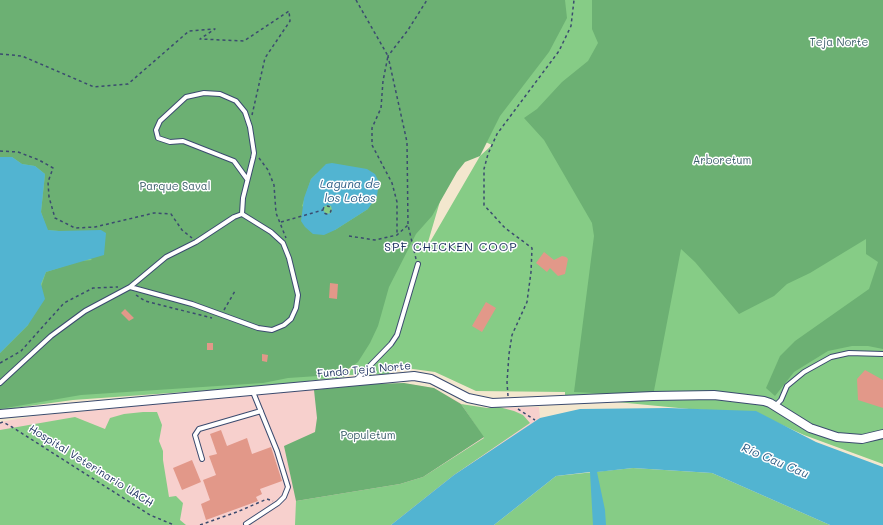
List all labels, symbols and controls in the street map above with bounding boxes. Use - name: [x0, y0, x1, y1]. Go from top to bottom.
- park label: Teja Norte: [810, 36, 868, 50]
- park label: Arboretum: [693, 154, 751, 168]
- water label: Laguna de los Lotos: [320, 177, 380, 205]
- park label: Parque Saval: [140, 180, 210, 194]
- district label: SPF CHICKEN COOP: [384, 240, 518, 254]
- street label: Fundo Teja Norte: [317, 359, 411, 381]
- street label: Hospital Veterinario UACH: [26, 422, 156, 510]
- park label: Populetum: [340, 429, 396, 443]
- water label: Río Cau Cau: [739, 440, 811, 482]

